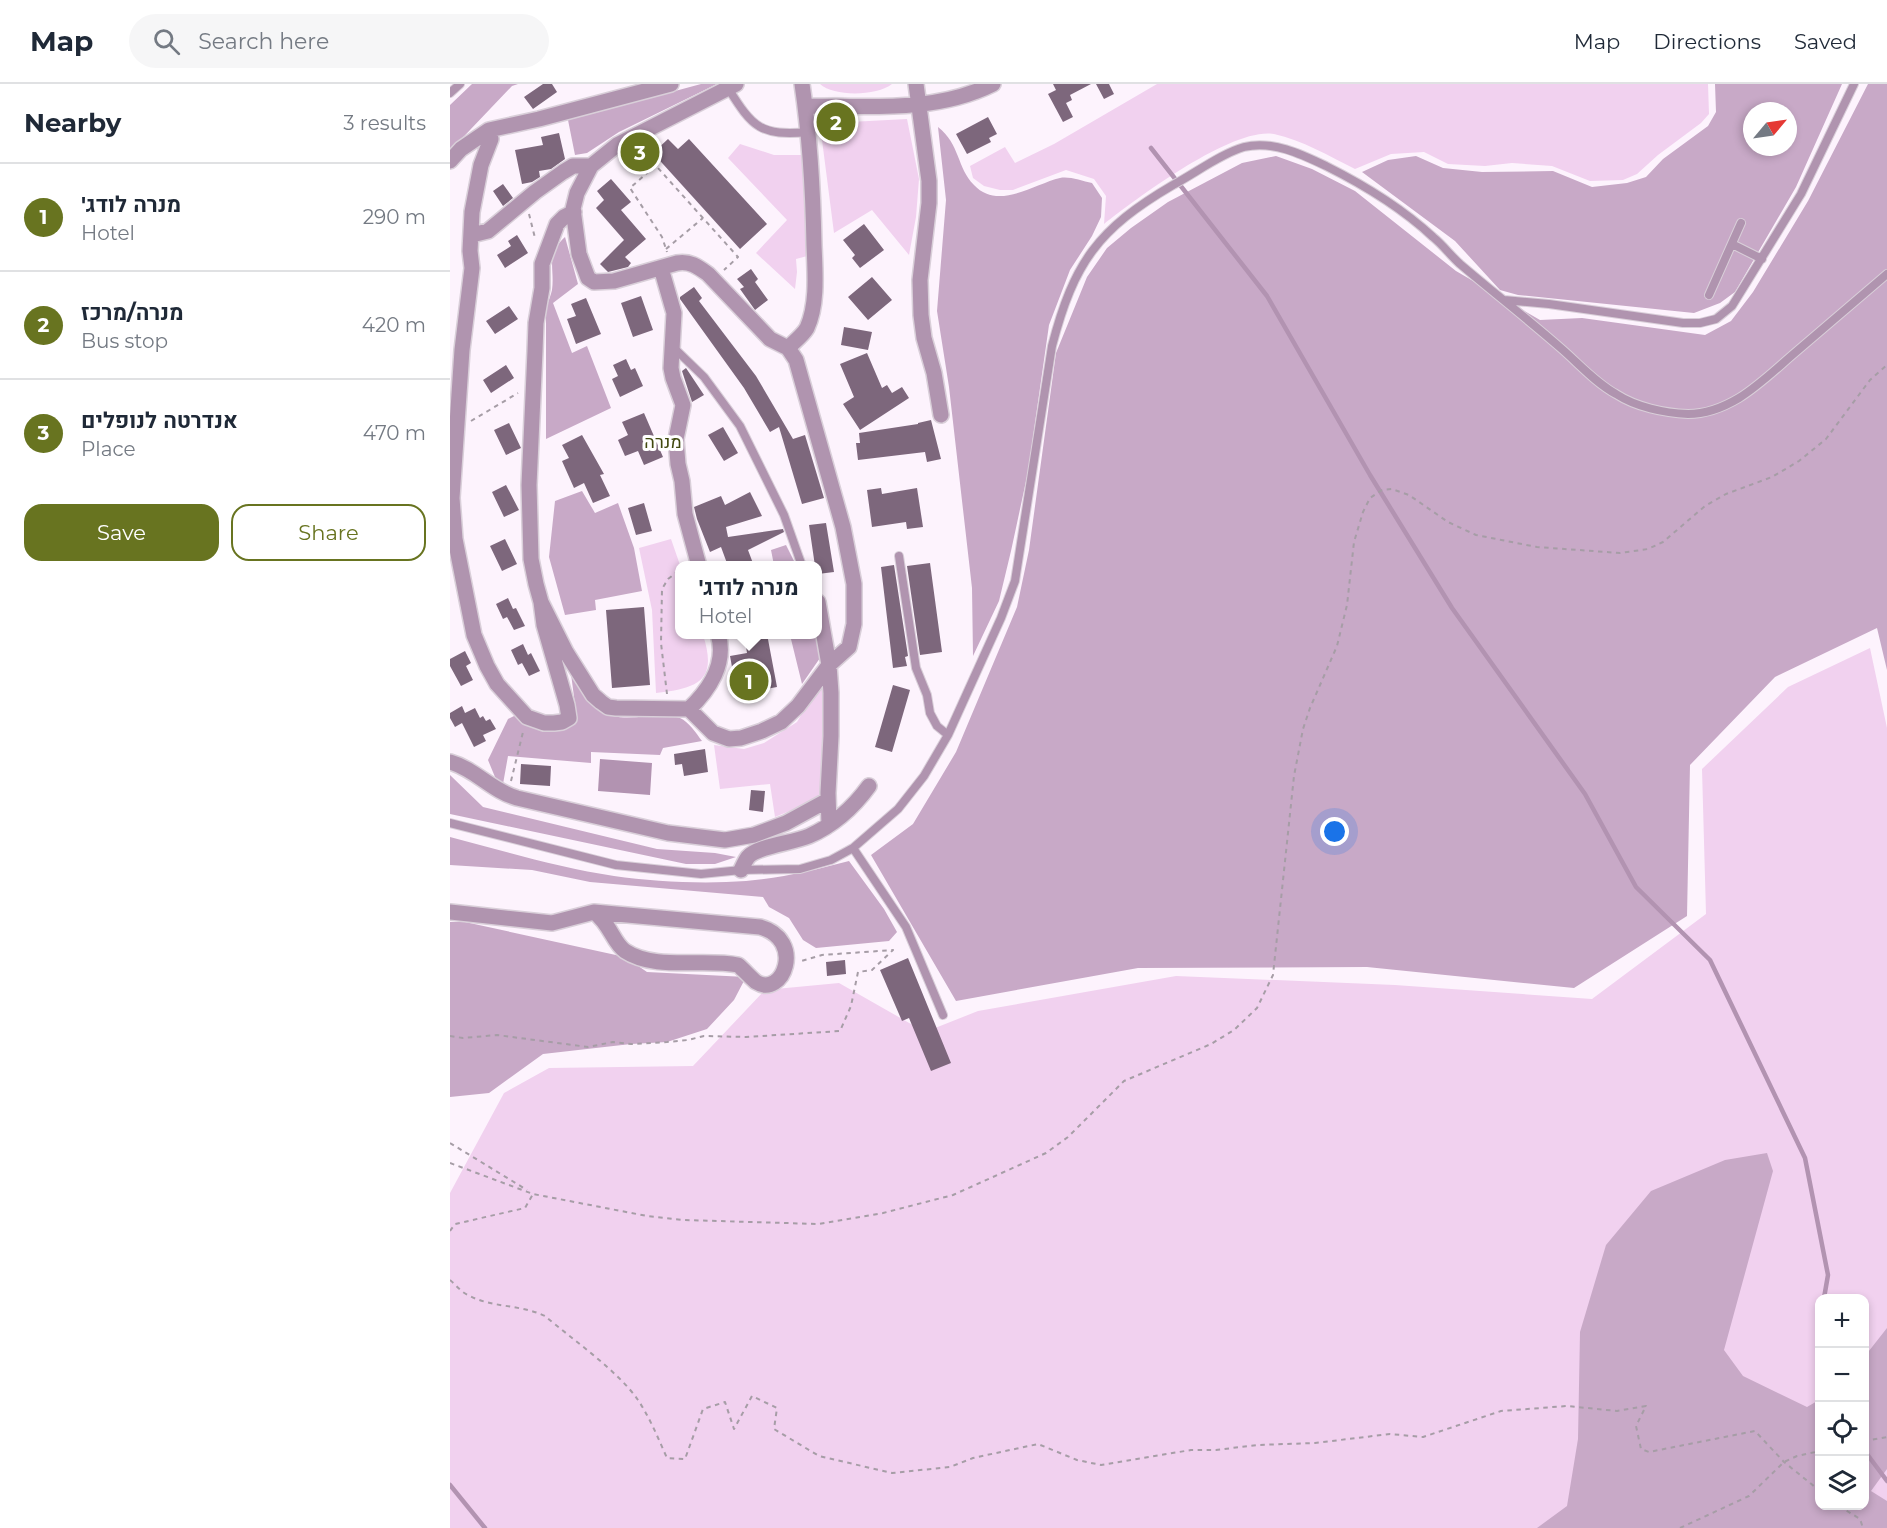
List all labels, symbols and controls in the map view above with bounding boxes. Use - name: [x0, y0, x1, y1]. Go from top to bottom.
- search box: [129, 14, 549, 68]
- text: Map: [30, 24, 93, 58]
- icon: search: [150, 25, 183, 58]
- text: Search here: [198, 28, 329, 55]
- text: Map: [1574, 29, 1620, 54]
- text: Directions: [1653, 29, 1761, 54]
- text: Saved: [1794, 29, 1857, 54]
- pin: 2: [816, 99, 856, 144]
- north arrow: [1743, 102, 1797, 156]
- text: Nearby: [24, 107, 121, 139]
- text: 3 results: [343, 111, 426, 135]
- pin: 3: [620, 130, 660, 174]
- text: 'מנרה לודג: [81, 191, 181, 218]
- text: 1: [40, 205, 47, 229]
- text: 290 m: [363, 205, 426, 229]
- text: Hotel: [81, 221, 135, 245]
- text: מנרה/מרכז: [81, 299, 184, 326]
- text: 2: [38, 313, 49, 337]
- text: 420 m: [362, 313, 426, 337]
- text: Bus stop: [81, 329, 168, 353]
- text: אנדרטה לנופלים: [81, 407, 238, 434]
- text: 3: [38, 421, 49, 445]
- text: 470 m: [363, 421, 426, 445]
- district label: מנרה: [644, 431, 682, 453]
- text: Place: [81, 437, 136, 461]
- button: Save: [24, 504, 219, 561]
- button: Share: [231, 504, 426, 561]
- popup: [675, 561, 822, 639]
- text: 'מנרה לודג: [698, 574, 799, 601]
- text: Hotel: [698, 604, 752, 628]
- pin: 1: [730, 658, 768, 704]
- your location: [1320, 817, 1349, 846]
- map controls: [1815, 1294, 1869, 1510]
- button: +: [1815, 1294, 1869, 1348]
- button: −: [1815, 1348, 1869, 1402]
- button: locate: [1815, 1402, 1869, 1456]
- button: layers: [1815, 1456, 1869, 1510]

